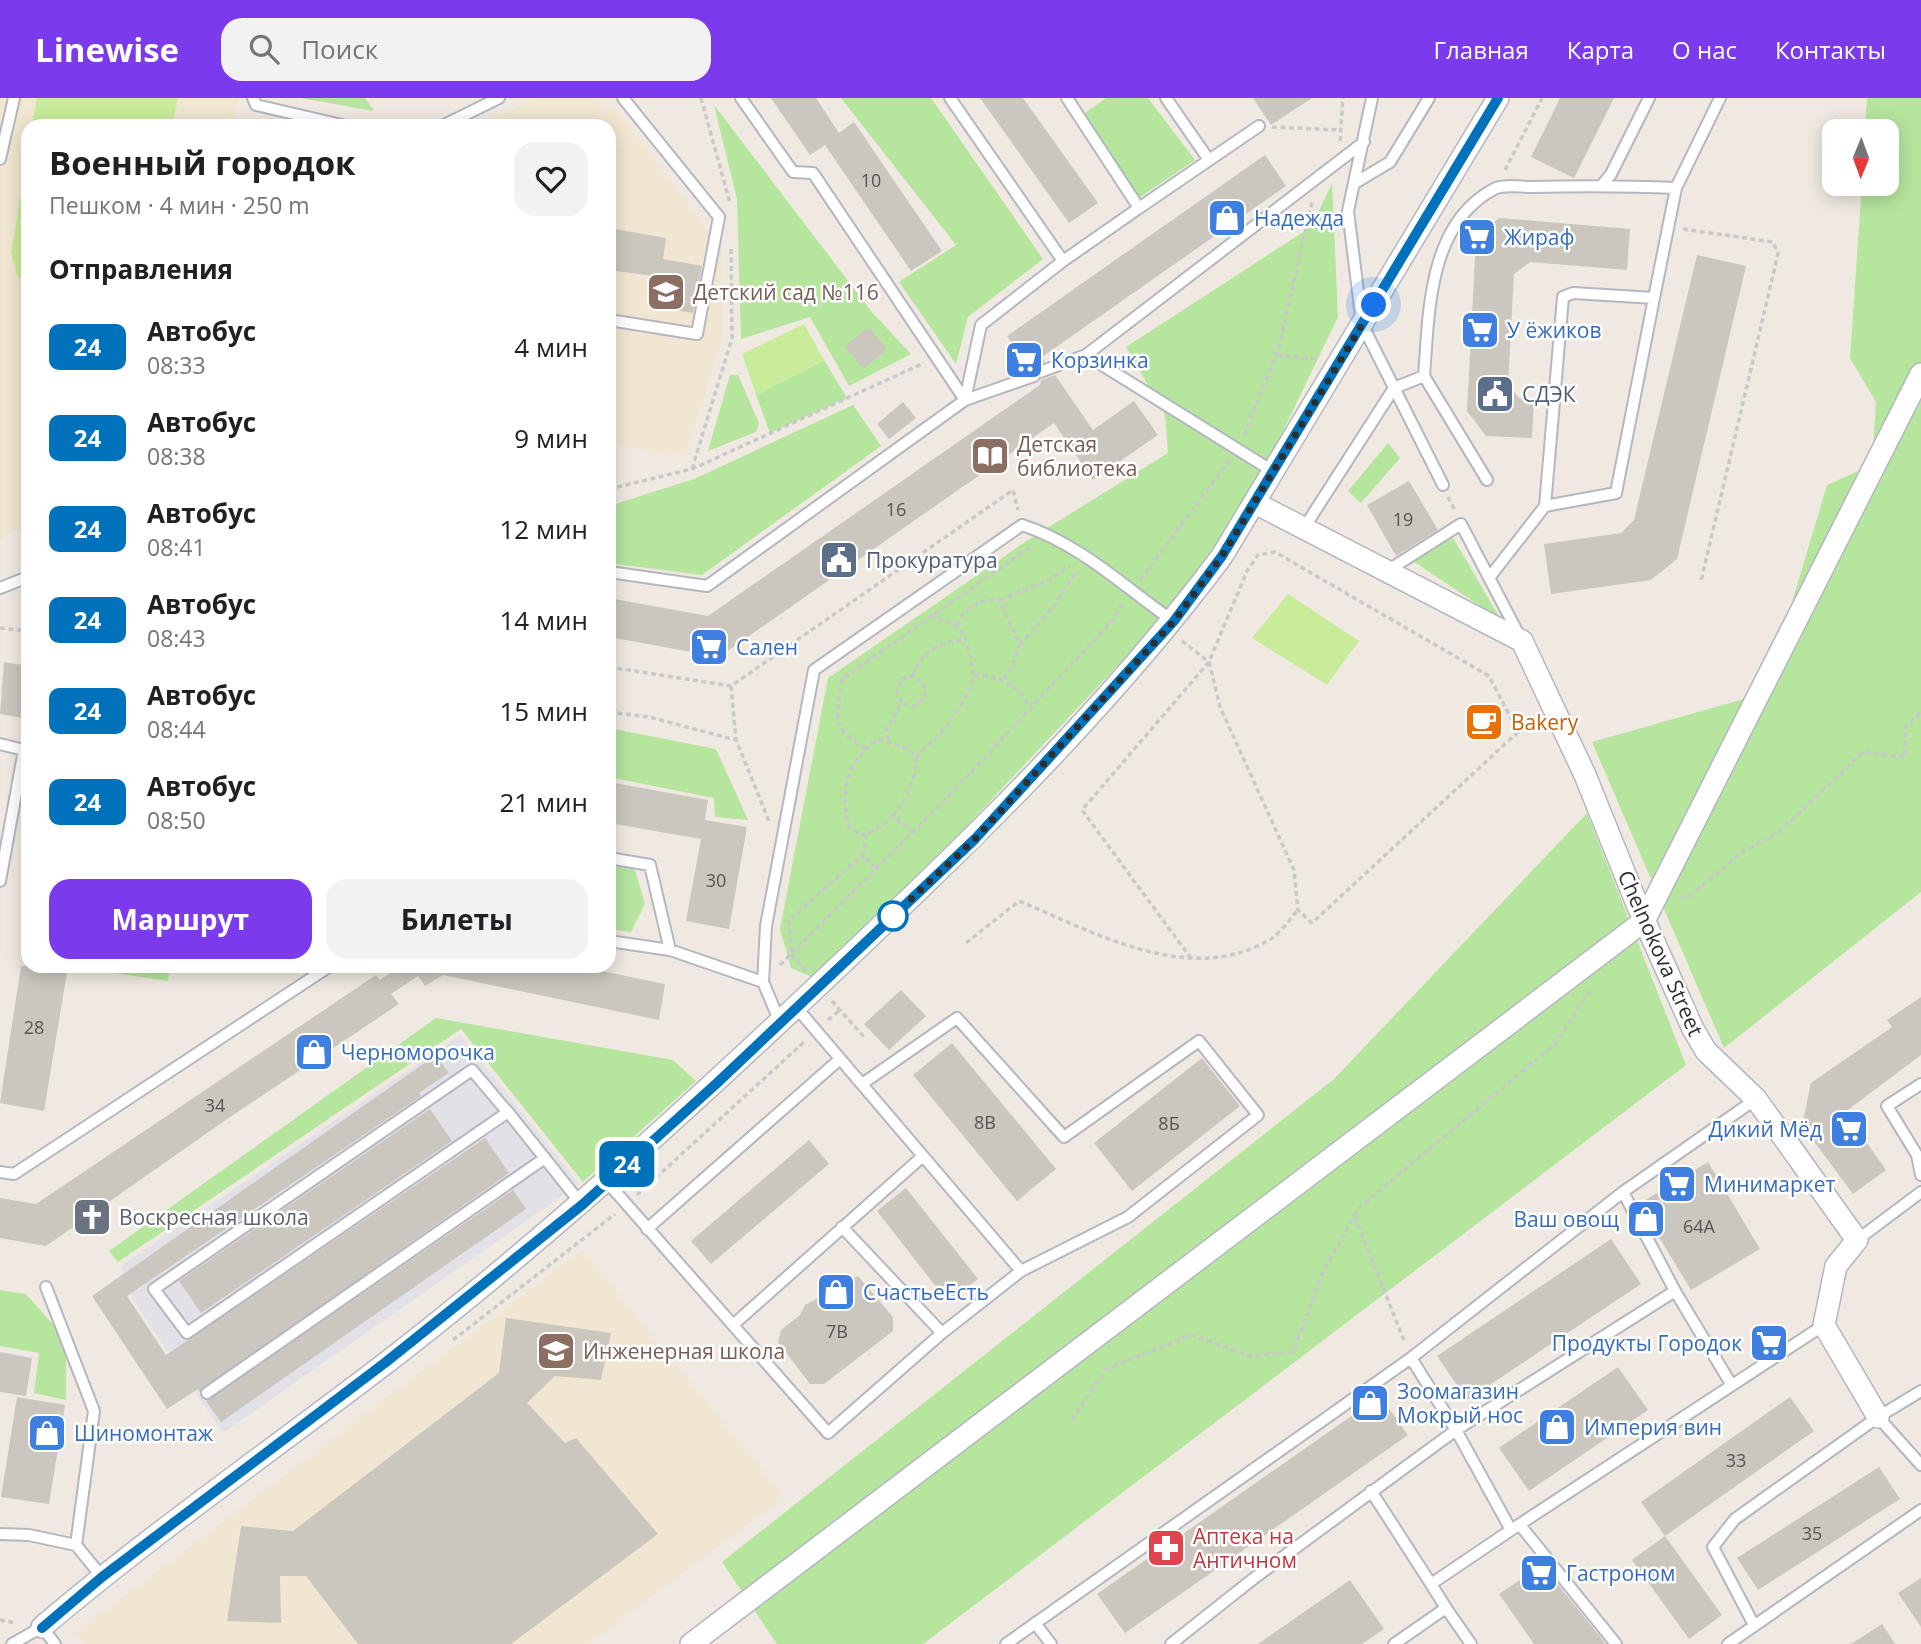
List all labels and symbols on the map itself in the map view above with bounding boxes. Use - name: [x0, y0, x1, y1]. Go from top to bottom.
- north arrow: [1822, 119, 1899, 196]
- house number: 10: [861, 168, 881, 192]
- shop icon: Надежда: [1206, 197, 1248, 239]
- place label: Надежда: [1254, 204, 1344, 232]
- supermarket icon: Жираф: [1456, 216, 1498, 258]
- place label: Жираф: [1504, 223, 1575, 251]
- school or university icon: Детский сад №116: [645, 271, 687, 313]
- place label: Детский сад №116: [693, 278, 879, 306]
- your location: [1356, 287, 1391, 322]
- supermarket icon: У ёжиков: [1459, 309, 1501, 351]
- place label: У ёжиков: [1507, 316, 1602, 344]
- supermarket icon: Корзинка: [1003, 339, 1045, 381]
- place label: Корзинка: [1051, 346, 1149, 374]
- public building icon: СДЭК: [1474, 373, 1516, 415]
- place label: СДЭК: [1522, 380, 1576, 408]
- place label: Детская библиотека: [1017, 430, 1138, 482]
- library icon: Детская библиотека: [969, 435, 1011, 477]
- house number: 16: [886, 497, 906, 521]
- house number: 19: [1393, 507, 1413, 531]
- public building icon: Прокуратура: [818, 539, 860, 581]
- place label: Прокуратура: [866, 546, 998, 574]
- supermarket icon: Сален: [688, 626, 730, 668]
- place label: Сален: [736, 633, 798, 661]
- cafe icon: Bakery: [1463, 701, 1505, 743]
- place label: Bakery: [1511, 708, 1579, 736]
- street label: Chelnokova Street: [1612, 866, 1710, 1040]
- house number: 30: [706, 868, 726, 892]
- unlabelled marker: [878, 901, 908, 931]
- house number: 28: [24, 1015, 44, 1039]
- shop icon: Черноморочка: [293, 1031, 335, 1073]
- place label: Черноморочка: [341, 1038, 495, 1066]
- house number: 34: [205, 1093, 225, 1117]
- supermarket icon: Дикий Мёд: [1828, 1108, 1870, 1150]
- house number: 8В: [974, 1110, 996, 1134]
- house number: 8Б: [1158, 1111, 1180, 1135]
- place label: Дикий Мёд: [1709, 1115, 1822, 1143]
- line badge: 24: [596, 1141, 658, 1187]
- supermarket icon: Минимаркет: [1656, 1163, 1698, 1205]
- place label: Минимаркет: [1704, 1170, 1835, 1198]
- church icon: Воскресная школа: [71, 1196, 113, 1238]
- shop icon: Ваш овощ: [1625, 1198, 1667, 1240]
- place label: Воскресная школа: [119, 1203, 309, 1231]
- place label: Ваш овощ: [1513, 1205, 1619, 1233]
- house number: 64А: [1683, 1214, 1716, 1238]
- shop icon: СчастьеЕсть: [815, 1271, 857, 1313]
- place label: СчастьеЕсть: [863, 1278, 989, 1306]
- house number: 7В: [826, 1319, 848, 1343]
- supermarket icon: Продукты Городок: [1748, 1322, 1790, 1364]
- place label: Продукты Городок: [1552, 1329, 1742, 1357]
- school or university icon: Инженерная школа: [535, 1330, 577, 1372]
- place label: Инженерная школа: [583, 1337, 785, 1365]
- place label: Зоомагазин Мокрый нос: [1397, 1377, 1523, 1429]
- shop icon: Зоомагазин Мокрый нос: [1349, 1382, 1391, 1424]
- shop icon: Империя вин: [1536, 1406, 1578, 1448]
- shop icon: Шиномонтаж: [26, 1412, 68, 1454]
- place label: Империя вин: [1584, 1413, 1722, 1441]
- place label: Шиномонтаж: [74, 1419, 214, 1447]
- house number: 33: [1726, 1448, 1746, 1472]
- house number: 35: [1802, 1521, 1822, 1545]
- place label: Аптека на Античном: [1193, 1522, 1297, 1574]
- pharmacy icon: Аптека на Античном: [1145, 1527, 1187, 1569]
- supermarket icon: Гастроном: [1518, 1552, 1560, 1594]
- place label: Гастроном: [1566, 1559, 1675, 1587]

